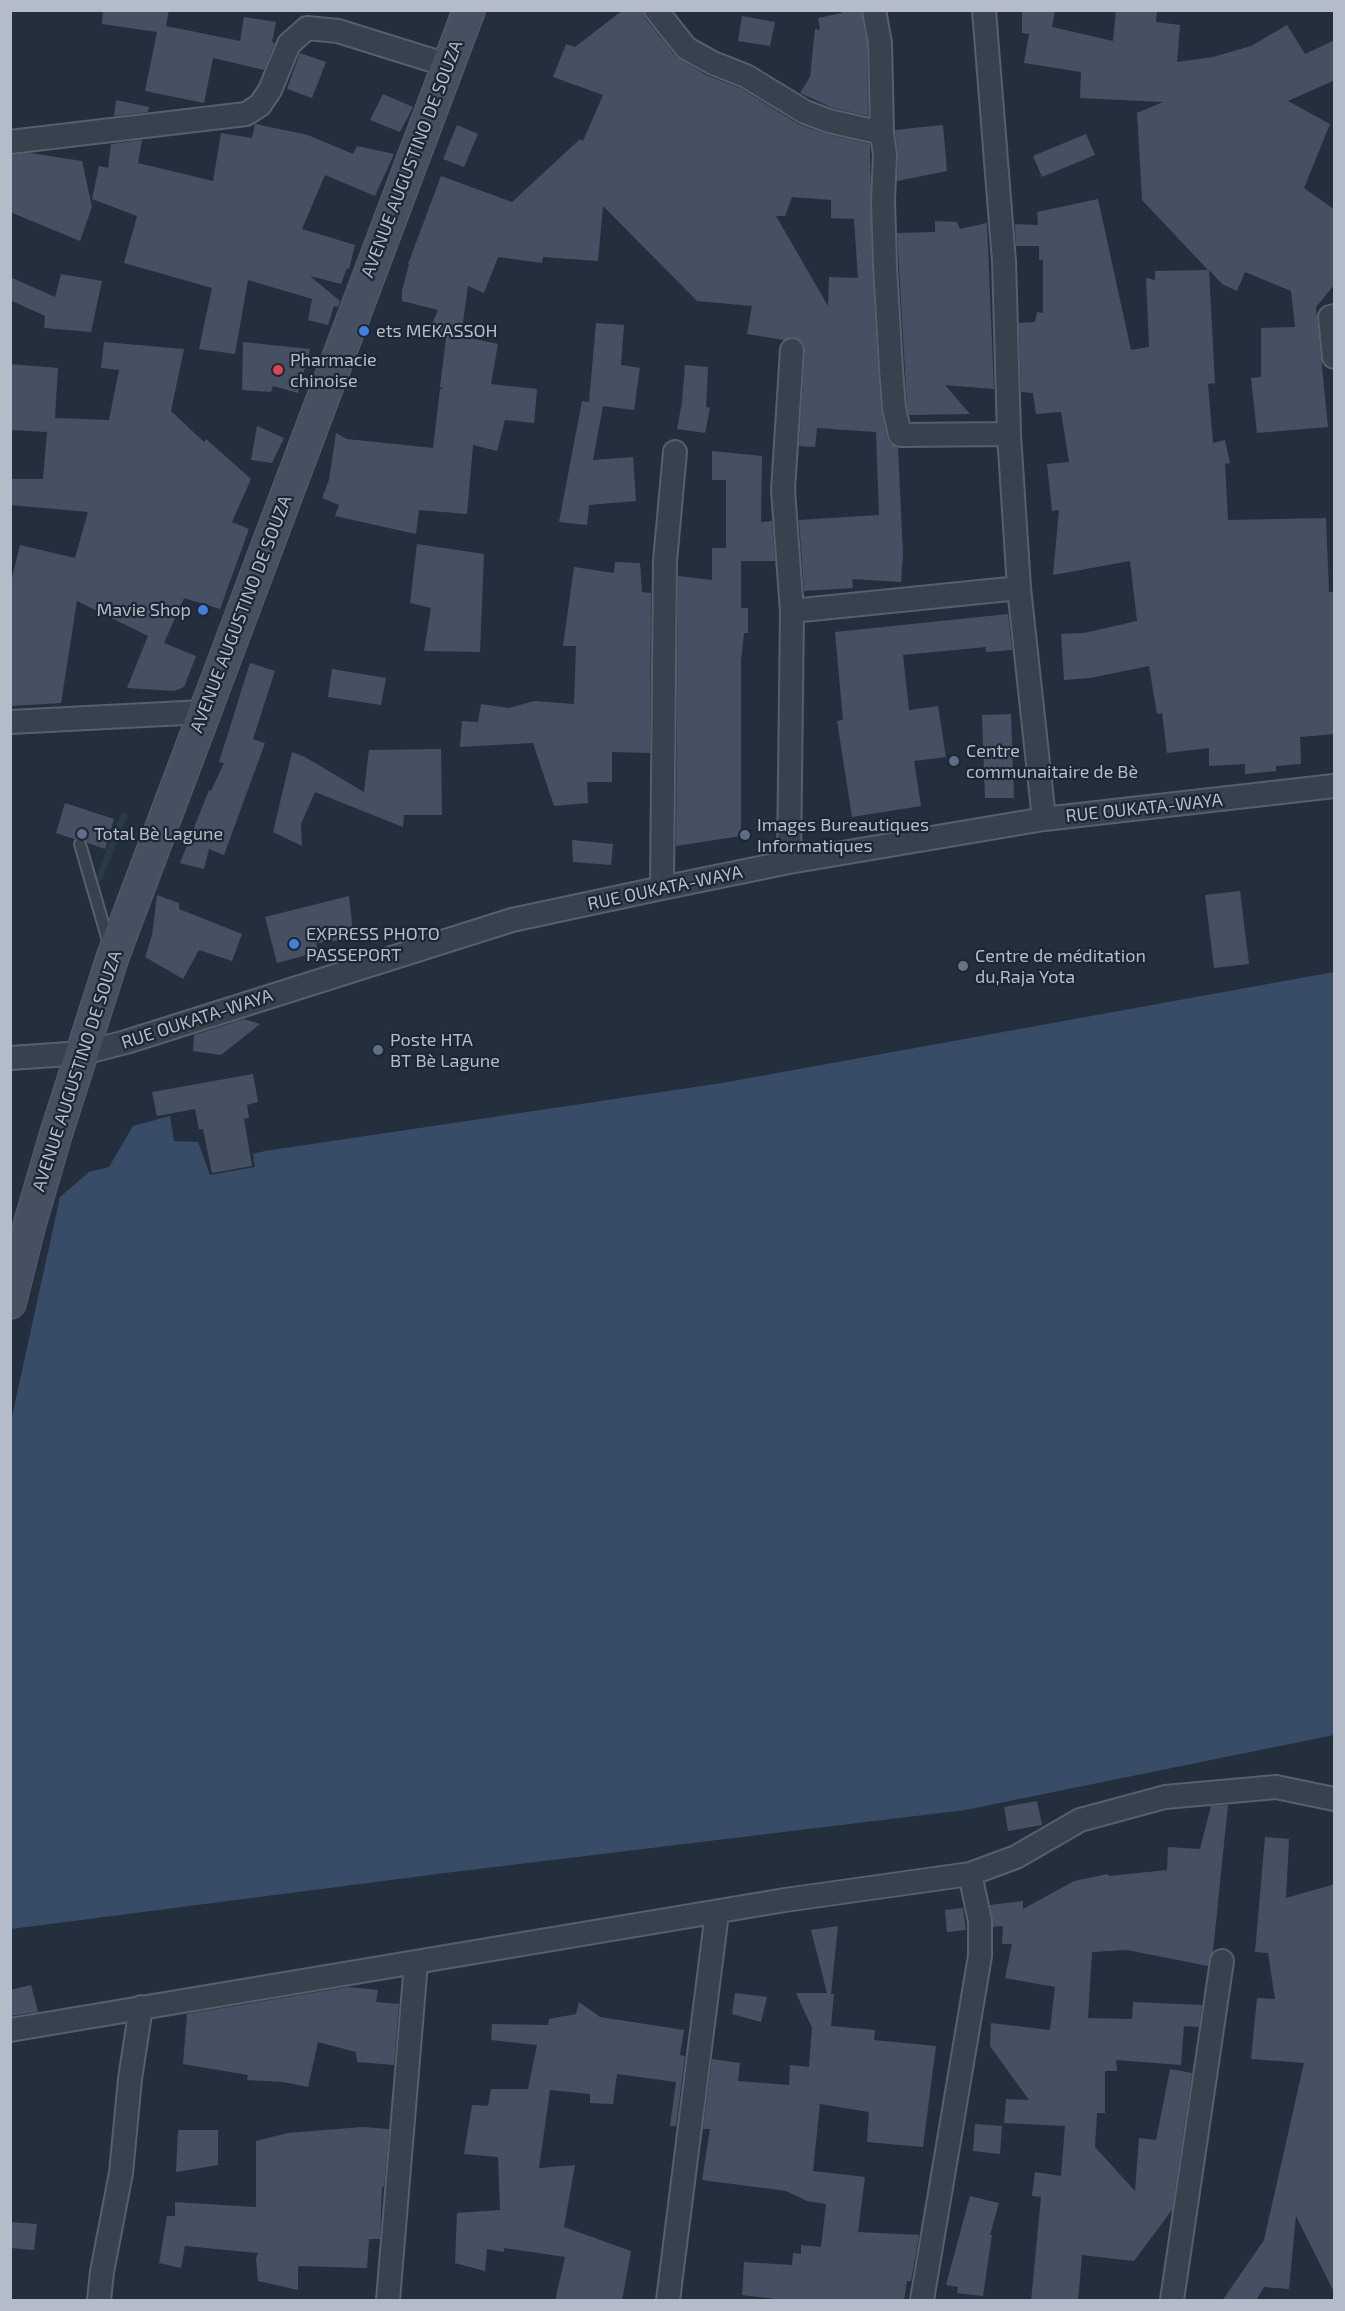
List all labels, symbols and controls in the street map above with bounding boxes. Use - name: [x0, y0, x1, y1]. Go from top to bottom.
- street label: AVENUE AUGUSTINO DE SOUZA: [357, 37, 467, 281]
- place label: ets MEKASSOH: [376, 320, 498, 342]
- marker: ets MEKASSOH: [357, 324, 371, 338]
- place label: Pharmacie chinoise: [290, 349, 377, 392]
- marker: Pharmacie chinoise: [271, 363, 285, 377]
- street label: AVENUE AUGUSTINO DE SOUZA: [186, 492, 296, 736]
- place label: Mavie Shop: [96, 599, 191, 621]
- marker: Mavie Shop: [196, 603, 210, 617]
- place label: Centre communaitaire de Bè: [966, 740, 1138, 783]
- marker: Centre communaitaire de Bè: [947, 754, 961, 768]
- street label: RUE OUKATA-WAYA: [1064, 789, 1224, 827]
- place label: Images Bureautiques Informatiques: [757, 814, 929, 856]
- place label: Total Bè Lagune: [94, 823, 223, 845]
- marker: Total Bè Lagune: [75, 827, 89, 841]
- marker: Images Bureautiques Informatiques: [738, 828, 752, 842]
- street label: RUE OUKATA-WAYA: [586, 861, 744, 915]
- place label: EXPRESS PHOTO PASSEPORT: [306, 923, 440, 966]
- marker: EXPRESS PHOTO PASSEPORT: [287, 937, 301, 951]
- place label: Centre de méditation du,Raja Yota: [975, 945, 1146, 988]
- street label: AVENUE AUGUSTINO DE SOUZA: [28, 948, 126, 1194]
- marker: Centre de méditation du,Raja Yota: [956, 959, 970, 973]
- street label: RUE OUKATA-WAYA: [119, 984, 275, 1054]
- place label: Poste HTA BT Bè Lagune: [390, 1029, 500, 1072]
- marker: Poste HTA BT Bè Lagune: [371, 1043, 385, 1057]

